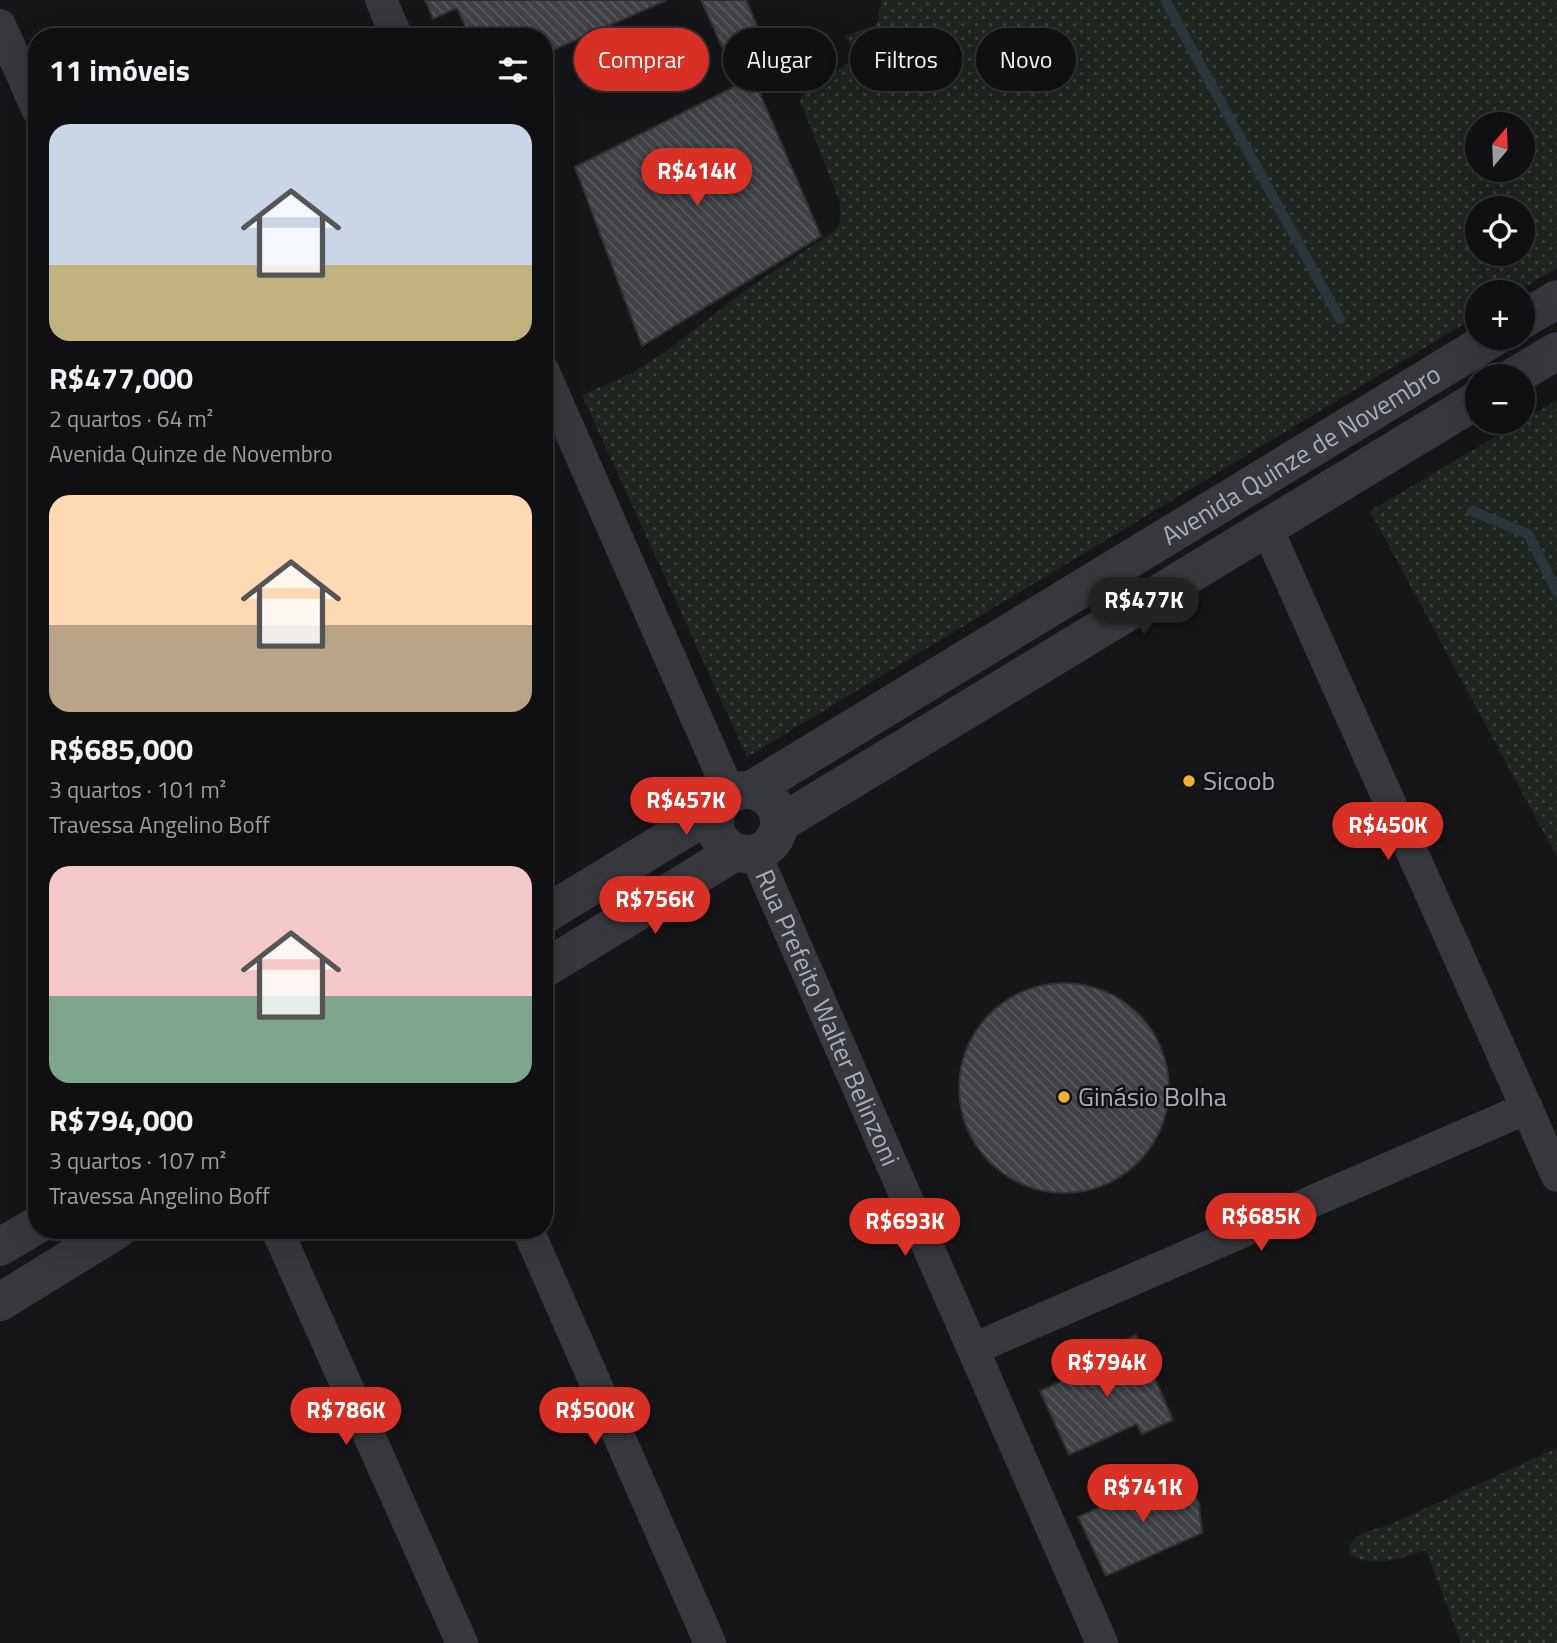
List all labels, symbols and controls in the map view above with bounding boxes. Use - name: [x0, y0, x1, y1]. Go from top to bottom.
- chip: Comprar: [574, 28, 709, 91]
- chip: Alugar: [723, 28, 836, 91]
- chip: Filtros: [850, 28, 962, 91]
- chip: Novo: [976, 28, 1076, 91]
- text: 11 imóveis: [49, 47, 190, 93]
- icon: filters: [494, 51, 532, 89]
- north arrow: [1465, 112, 1535, 182]
- map controls: [1465, 112, 1535, 434]
- pin: R$414K: [640, 148, 754, 208]
- text: R$414K: [657, 153, 737, 188]
- icon: home: [228, 170, 354, 296]
- button: locate: [1465, 196, 1535, 266]
- button: +: [1465, 280, 1535, 350]
- street label: Avenida Quinze de Novembro: [1154, 354, 1448, 555]
- text: R$477,000: [49, 355, 193, 401]
- button: −: [1465, 364, 1535, 434]
- text: 2 quartos · 64 m²: [49, 401, 213, 436]
- text: Avenida Quinze de Novembro: [49, 436, 333, 471]
- icon: home: [228, 541, 354, 667]
- pin: R$477K: [1087, 578, 1201, 637]
- text: R$477K: [1104, 582, 1184, 617]
- text: R$685,000: [49, 726, 193, 772]
- place label: Sicoob: [1203, 761, 1275, 800]
- text: 3 quartos · 101 m²: [49, 772, 226, 807]
- marker: Sicoob: [1181, 773, 1197, 789]
- pin: R$457K: [629, 778, 743, 837]
- text: R$457K: [646, 782, 726, 817]
- pin: R$450K: [1331, 802, 1445, 862]
- text: Travessa Angelino Boff: [49, 807, 270, 842]
- text: R$450K: [1348, 807, 1428, 842]
- street label: Rua Prefeito Walter Belinzoni: [746, 863, 910, 1172]
- pin: R$756K: [598, 876, 712, 936]
- text: R$756K: [615, 881, 695, 916]
- icon: home: [228, 912, 354, 1038]
- place label: Ginásio Bolha: [1078, 1077, 1227, 1116]
- marker: Ginásio Bolha: [1056, 1089, 1072, 1105]
- text: R$794,000: [49, 1097, 193, 1143]
- text: 3 quartos · 107 m²: [49, 1143, 226, 1178]
- text: Travessa Angelino Boff: [49, 1178, 270, 1213]
- pin: R$685K: [1204, 1194, 1318, 1253]
- pin: R$693K: [848, 1198, 962, 1258]
- text: R$685K: [1221, 1198, 1301, 1233]
- text: R$693K: [865, 1203, 945, 1238]
- pin: R$794K: [1050, 1340, 1164, 1399]
- text: R$794K: [1067, 1344, 1147, 1379]
- pin: R$786K: [289, 1388, 403, 1447]
- pin: R$500K: [538, 1388, 652, 1447]
- text: R$786K: [306, 1392, 386, 1427]
- text: R$500K: [555, 1392, 635, 1427]
- pin: R$741K: [1086, 1464, 1200, 1524]
- text: R$741K: [1103, 1469, 1183, 1504]

